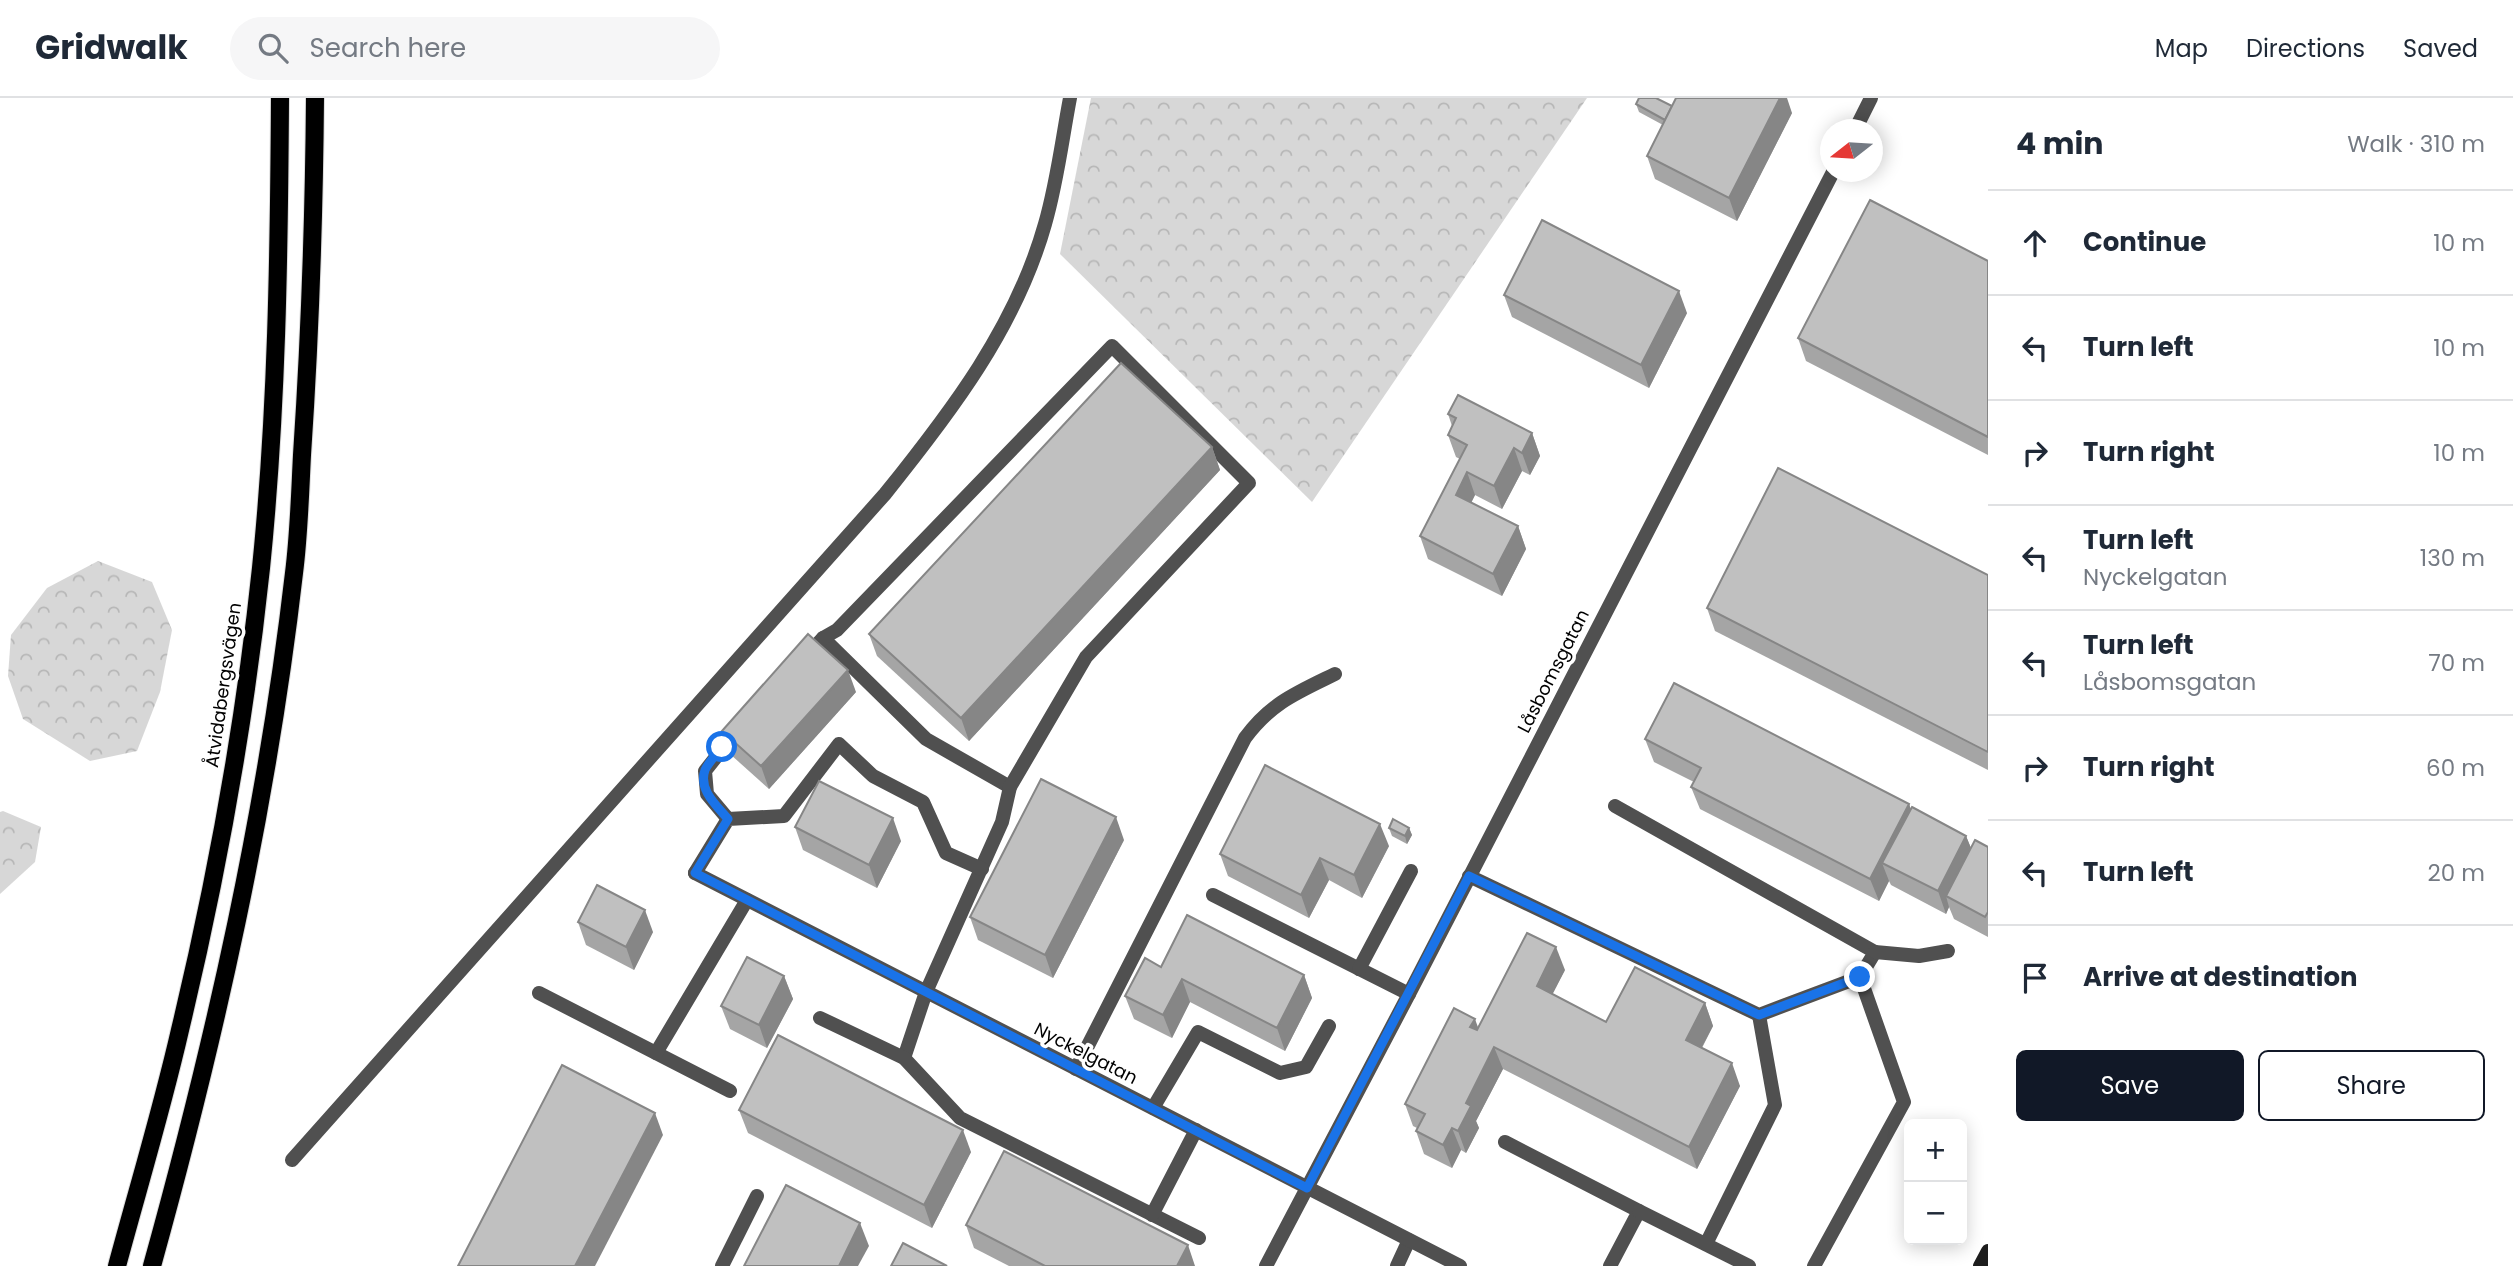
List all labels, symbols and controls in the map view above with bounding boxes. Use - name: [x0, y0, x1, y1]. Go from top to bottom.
- search box: [230, 17, 720, 80]
- text: Gridwalk: [35, 24, 188, 71]
- icon: search: [254, 29, 292, 67]
- text: Search here: [310, 30, 466, 66]
- text: Map: [2155, 32, 2208, 65]
- text: Directions: [2246, 32, 2365, 65]
- text: Saved: [2403, 32, 2478, 65]
- north arrow: [1820, 119, 1883, 182]
- text: 4 min: [2016, 122, 2104, 165]
- text: Walk · 310 m: [2347, 128, 2485, 160]
- icon: ahead: [2016, 224, 2054, 262]
- text: Continue: [2083, 224, 2206, 260]
- text: 10 m: [2433, 227, 2485, 259]
- icon: left: [2016, 329, 2054, 367]
- text: Turn left: [2083, 329, 2194, 365]
- text: 10 m: [2433, 332, 2485, 364]
- icon: right: [2016, 434, 2054, 472]
- text: Turn right: [2083, 434, 2215, 470]
- text: 10 m: [2433, 437, 2485, 469]
- text: Turn left: [2083, 522, 2194, 558]
- icon: left: [2016, 539, 2054, 577]
- text: 130 m: [2420, 542, 2485, 574]
- text: Nyckelgatan: [2083, 561, 2228, 593]
- street label: Åtvidabergsvägen: [199, 601, 247, 769]
- street label: Låsbomsgatan: [1511, 605, 1595, 737]
- text: Turn left: [2083, 627, 2194, 663]
- icon: left: [2016, 644, 2054, 682]
- text: 70 m: [2428, 647, 2485, 679]
- text: Låsbomsgatan: [2083, 666, 2256, 698]
- route start: [706, 731, 737, 762]
- icon: right: [2016, 749, 2054, 787]
- text: Turn right: [2083, 749, 2215, 785]
- text: 60 m: [2426, 752, 2485, 784]
- icon: left: [2016, 854, 2054, 892]
- text: Turn left: [2083, 854, 2194, 890]
- text: 20 m: [2427, 857, 2485, 889]
- icon: arrive: [2016, 959, 2054, 997]
- text: Arrive at destination: [2083, 959, 2358, 995]
- route end: [1844, 961, 1875, 992]
- street label: Nyckelgatan: [1030, 1016, 1142, 1090]
- button: Save: [2016, 1050, 2244, 1121]
- button: Share: [2258, 1050, 2485, 1121]
- map controls: [1904, 1119, 1967, 1245]
- button: +: [1904, 1119, 1967, 1182]
- button: −: [1904, 1182, 1967, 1245]

